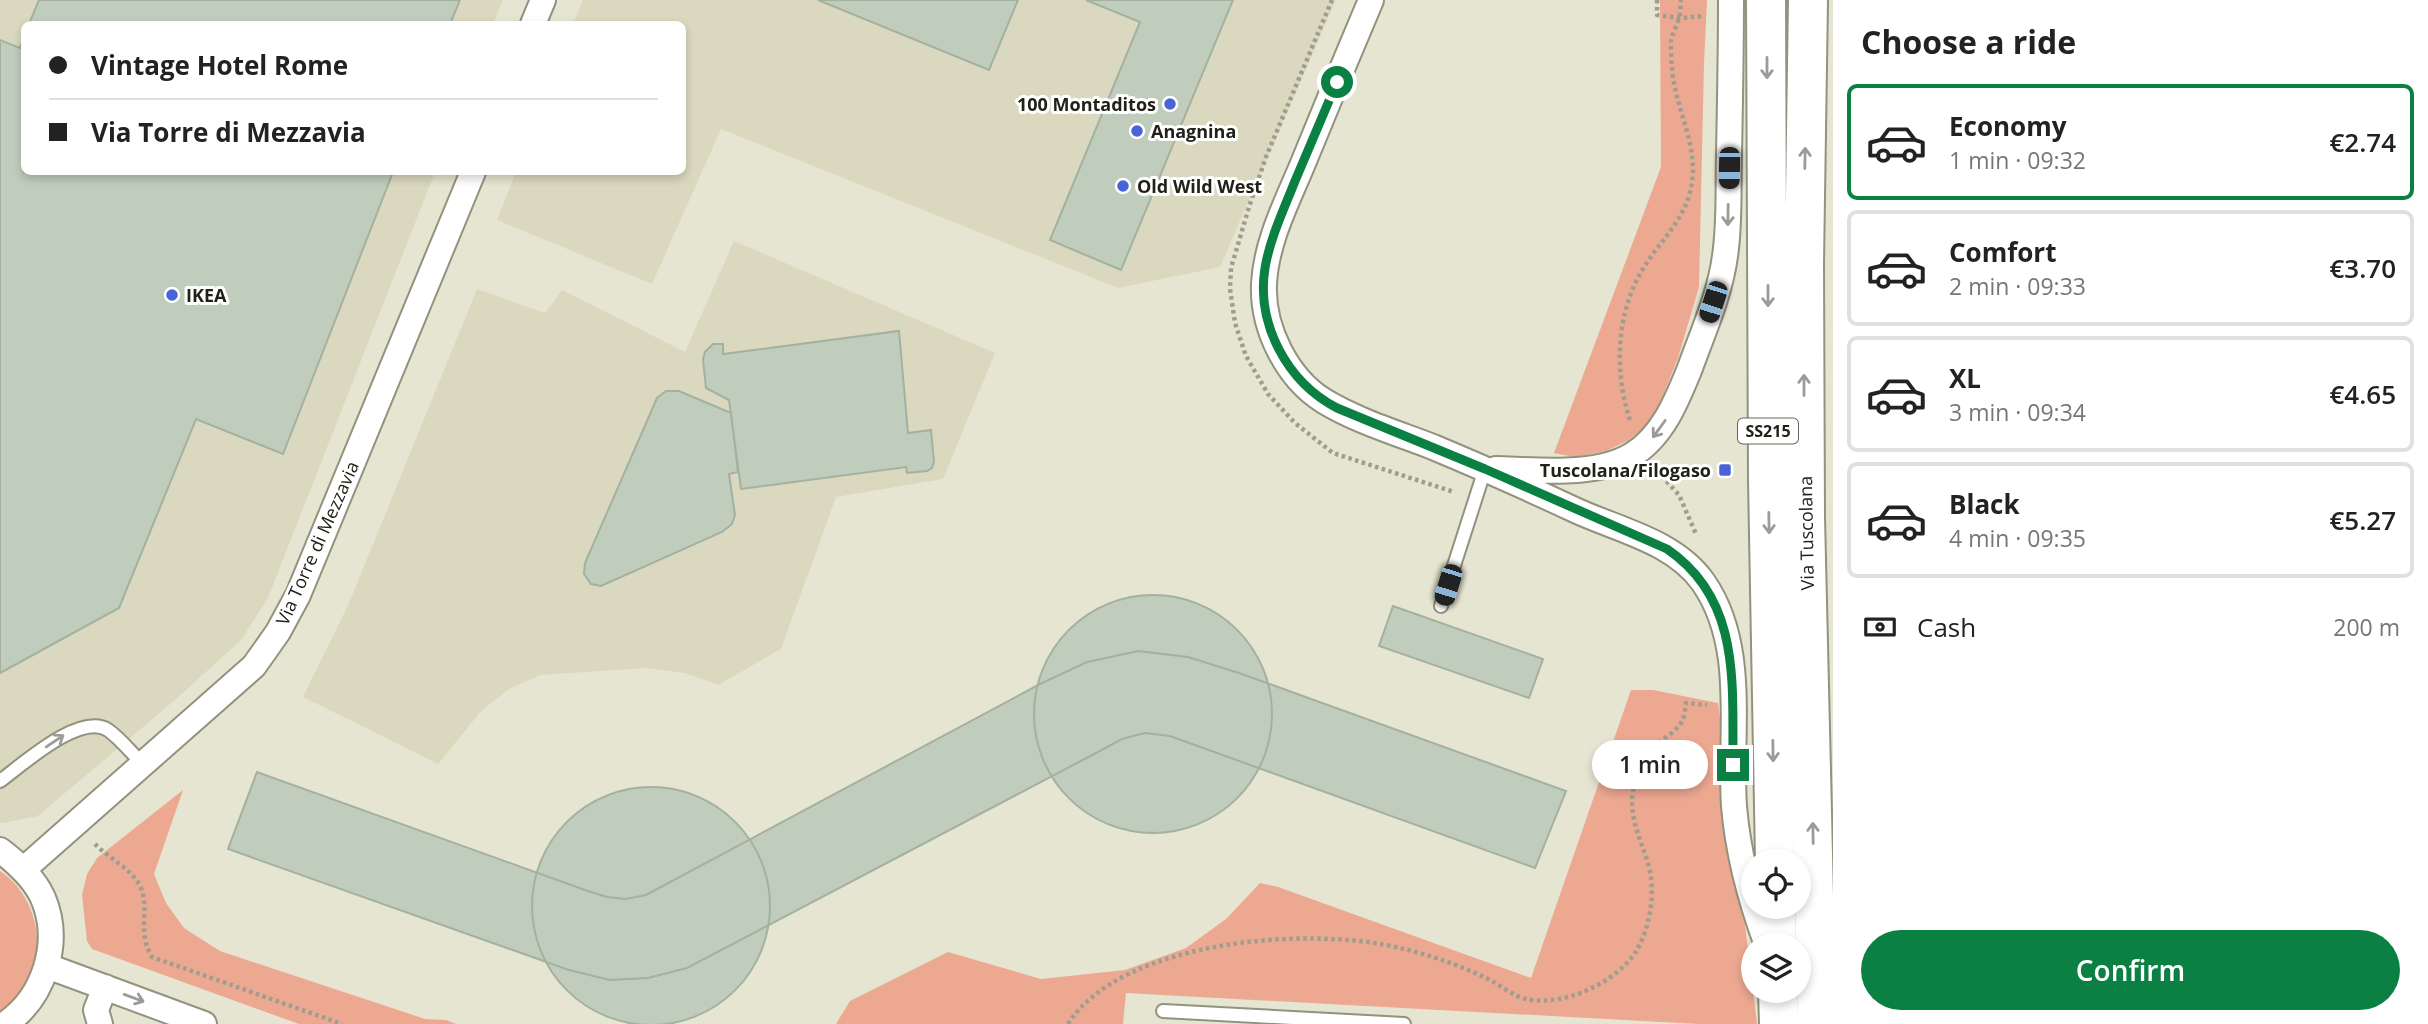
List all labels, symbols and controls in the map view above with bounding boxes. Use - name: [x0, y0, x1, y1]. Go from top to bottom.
- text: Choose a ride: [1861, 20, 2076, 63]
- text: Vintage Hotel Rome: [91, 47, 348, 83]
- one-way arrow: [1760, 56, 1774, 79]
- route start: [1321, 66, 1353, 98]
- place label: 100 Montaditos: [1017, 92, 1156, 116]
- marker: 100 Montaditos: [1162, 96, 1178, 112]
- text: Economy: [1949, 108, 2067, 144]
- icon: car: [1865, 111, 1928, 174]
- text: Via Torre di Mezzavia: [91, 114, 366, 150]
- place label: Anagnina: [1151, 119, 1236, 143]
- marker: Anagnina: [1129, 123, 1145, 139]
- text: €2.74: [2329, 124, 2396, 160]
- text: 1 min · 09:32: [1949, 144, 2086, 176]
- car: [1719, 147, 1740, 189]
- one-way arrow: [1798, 147, 1812, 170]
- place label: Old Wild West: [1137, 174, 1262, 198]
- marker: Old Wild West: [1115, 178, 1131, 194]
- one-way arrow: [1721, 203, 1734, 226]
- text: Comfort: [1949, 234, 2056, 270]
- icon: car: [1865, 237, 1928, 300]
- text: €3.70: [2329, 250, 2396, 286]
- text: 2 min · 09:33: [1949, 270, 2086, 302]
- car: [1697, 279, 1730, 325]
- place label: IKEA: [186, 283, 227, 307]
- one-way arrow: [1761, 284, 1775, 307]
- marker: IKEA: [164, 287, 180, 303]
- text: XL: [1949, 360, 1981, 396]
- icon: car: [1865, 363, 1928, 426]
- one-way arrow: [1797, 374, 1811, 397]
- text: €4.65: [2329, 376, 2396, 412]
- text: 3 min · 09:34: [1949, 396, 2086, 428]
- road number: SS215: [1738, 418, 1798, 444]
- one-way arrow: [1652, 419, 1666, 438]
- street label: Via Torre di Mezzavia: [270, 457, 364, 629]
- place label: Tuscolana/Filogaso: [1540, 458, 1711, 482]
- marker: Tuscolana/Filogaso: [1717, 462, 1733, 478]
- street label: Via Tuscolana: [1793, 476, 1819, 590]
- text: Black: [1949, 486, 2020, 522]
- icon: car: [1865, 489, 1928, 552]
- text: €5.27: [2329, 502, 2396, 538]
- one-way arrow: [1762, 511, 1776, 534]
- text: 4 min · 09:35: [1949, 522, 2086, 554]
- car: [1432, 562, 1465, 608]
- icon: cash: [1861, 608, 1899, 646]
- text: Cash: [1917, 609, 1976, 645]
- text: 200 m: [2333, 611, 2400, 643]
- one-way arrow: [45, 734, 64, 748]
- one-way arrow: [1766, 739, 1780, 762]
- callout: 1 min: [1593, 740, 1708, 790]
- text: 1 min: [1619, 748, 1681, 780]
- route end: [1717, 749, 1749, 781]
- one-way arrow: [1806, 822, 1820, 845]
- map controls: [1741, 849, 1811, 1003]
- button: locate: [1741, 849, 1811, 919]
- button: Confirm: [1861, 930, 2400, 1010]
- button: layers: [1741, 933, 1811, 1003]
- one-way arrow: [123, 993, 145, 1006]

